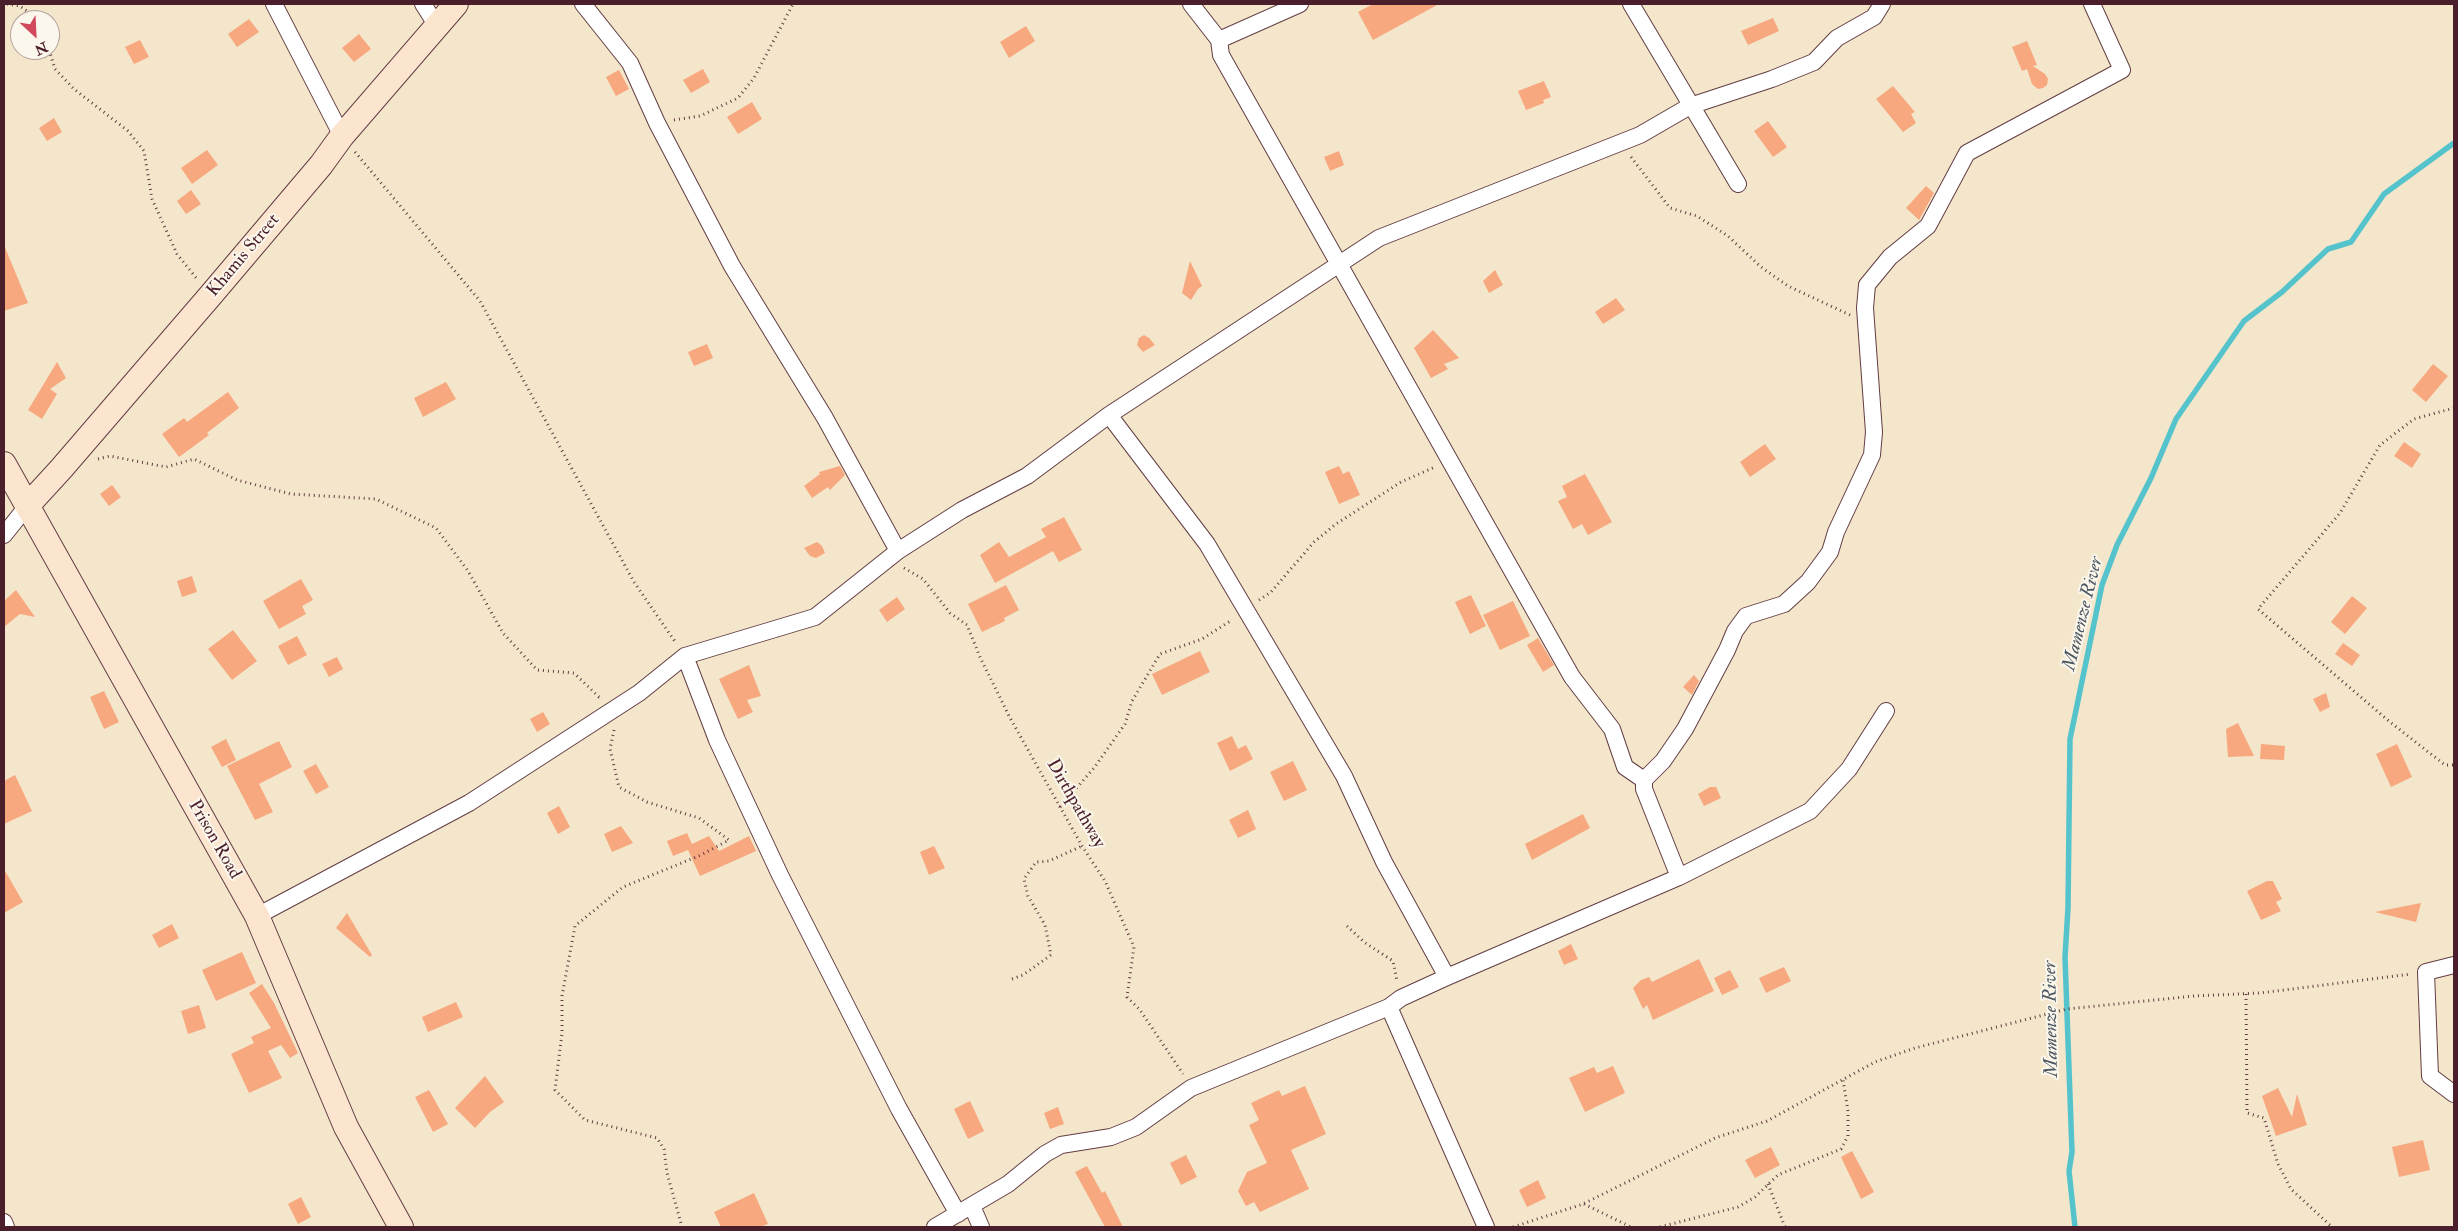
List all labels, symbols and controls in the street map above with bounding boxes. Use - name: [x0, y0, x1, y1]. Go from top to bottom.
- north arrow: [10, 10, 60, 60]
- text: N: [32, 38, 50, 58]
- street label: Khamis Street: [203, 210, 285, 302]
- water label: Mamenze River: [2059, 555, 2109, 673]
- street label: Dirthpathway: [1041, 756, 1109, 852]
- street label: Prison Road: [183, 797, 245, 883]
- water label: Mamenze River: [2040, 961, 2064, 1077]

